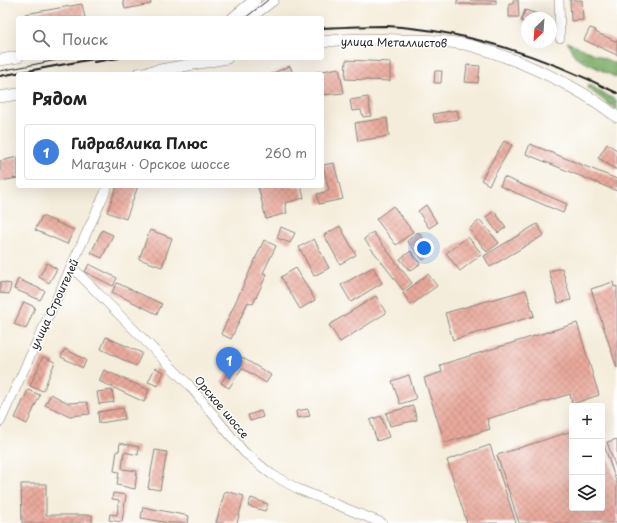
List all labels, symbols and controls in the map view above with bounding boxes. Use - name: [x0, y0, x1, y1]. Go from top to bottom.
- north arrow: [521, 12, 557, 48]
- search box: [16, 16, 324, 60]
- icon: search: [30, 27, 52, 49]
- text: Поиск: [62, 27, 108, 50]
- street label: улица Металлистов: [341, 33, 447, 51]
- text: Рядом: [32, 85, 87, 111]
- text: Гидравлика Плюс: [71, 131, 208, 154]
- text: 1: [43, 143, 49, 162]
- text: 260 m: [265, 143, 307, 162]
- text: Магазин · Орское шоссе: [71, 154, 230, 173]
- your location: [414, 238, 434, 258]
- street label: улица Строителей: [26, 256, 82, 352]
- pin: 1: [216, 347, 242, 380]
- street label: Орское шоссе: [191, 372, 253, 442]
- map controls: [569, 403, 605, 511]
- button: +: [569, 403, 605, 439]
- button: −: [569, 439, 605, 475]
- button: layers: [569, 475, 605, 511]

